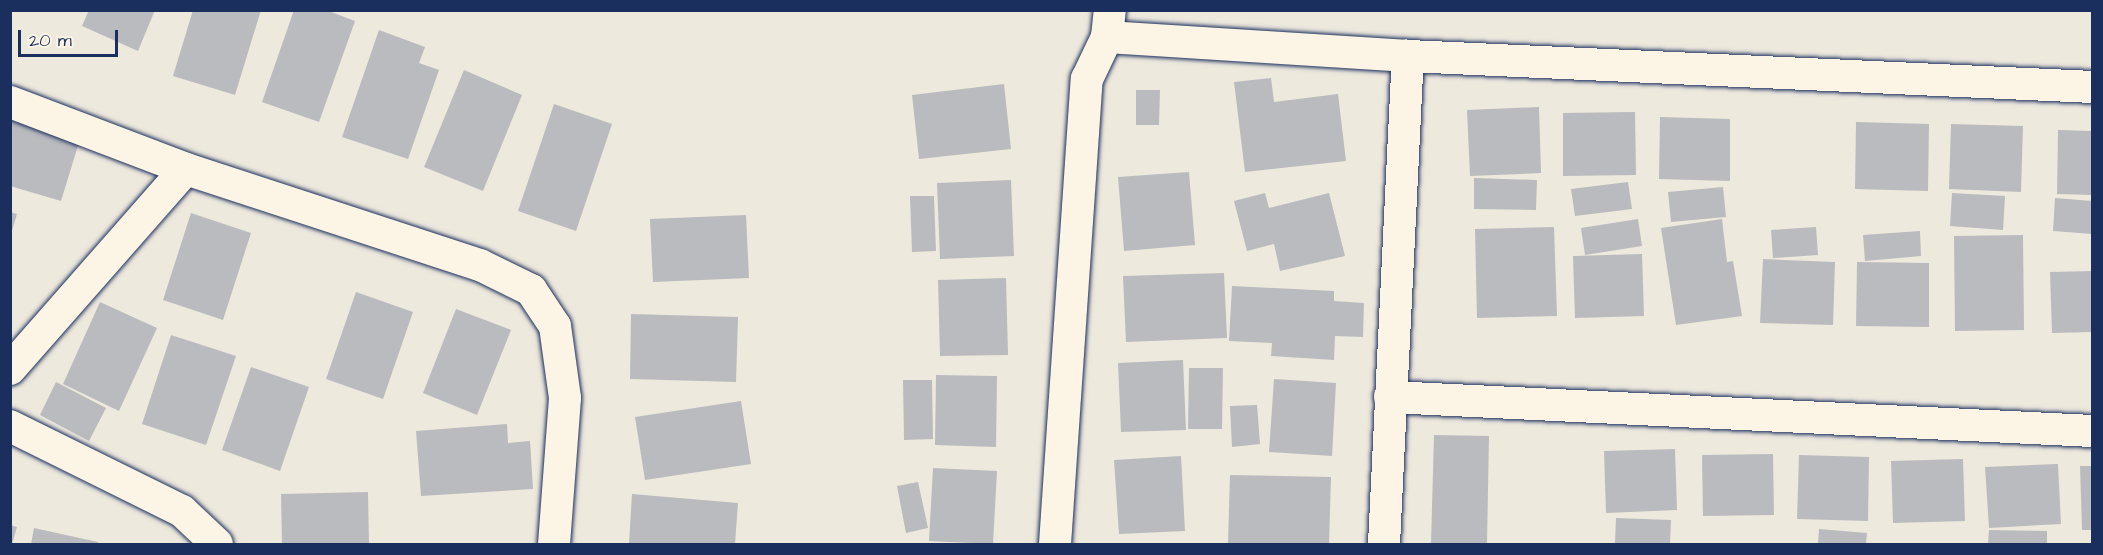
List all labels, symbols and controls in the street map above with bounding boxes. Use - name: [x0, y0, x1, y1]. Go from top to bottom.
- scale bar: [21, 18, 122, 56]
- text: 20 m: [29, 28, 72, 53]

